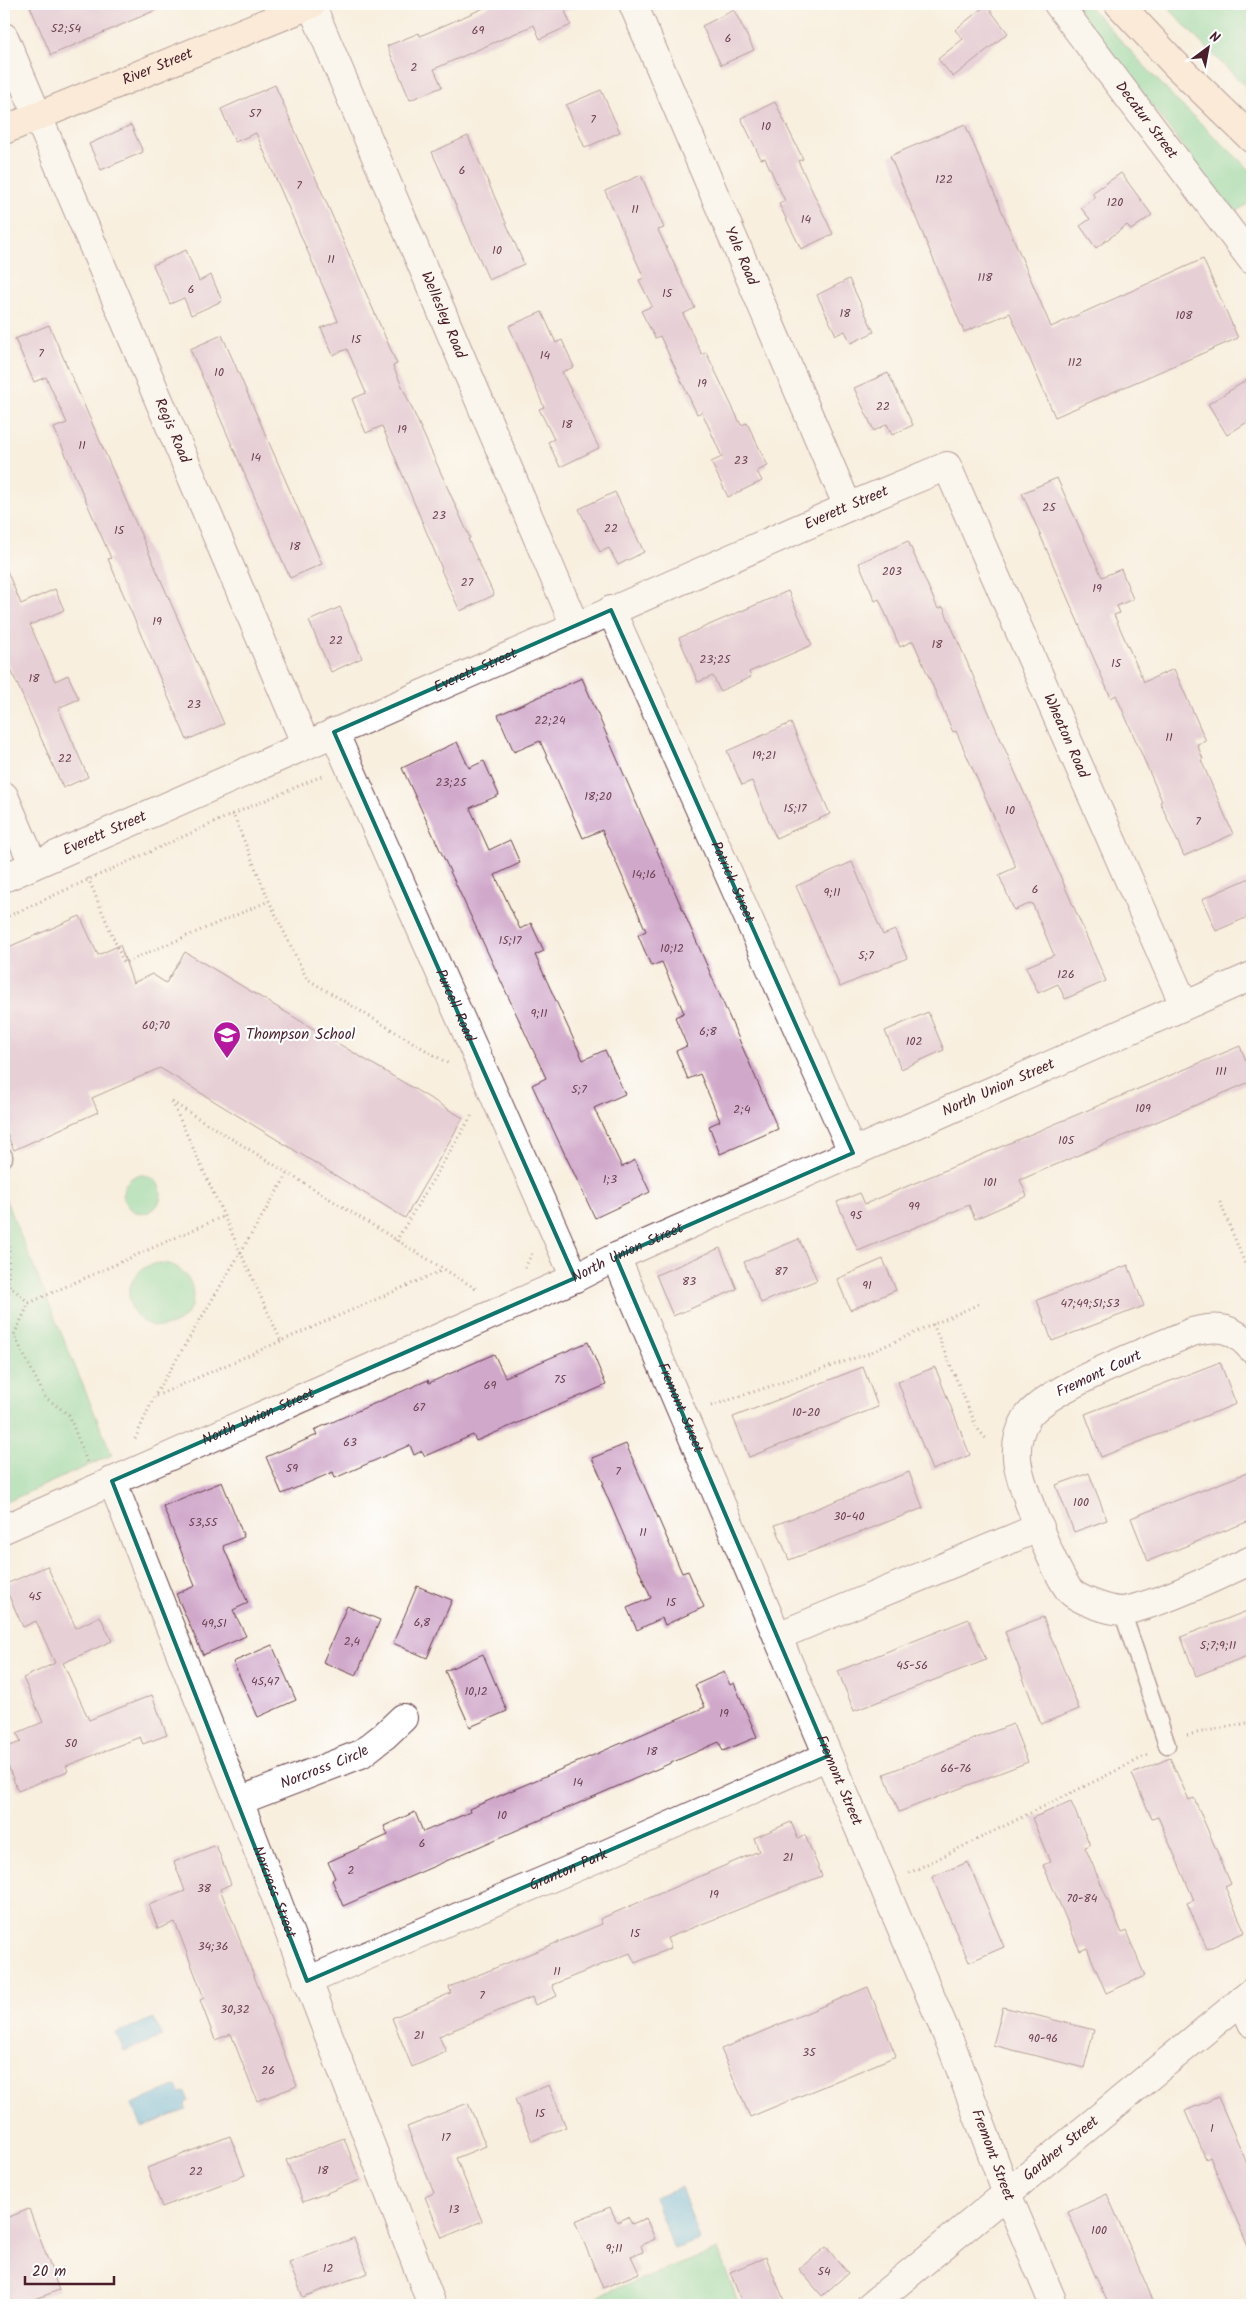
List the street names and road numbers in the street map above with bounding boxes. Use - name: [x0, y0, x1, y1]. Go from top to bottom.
- street label: River Street: [119, 42, 197, 92]
- street label: Decatur Street: [1109, 76, 1184, 165]
- street label: Yale Road: [717, 223, 764, 290]
- street label: Wellesley Road: [414, 268, 472, 363]
- street label: Regis Road: [147, 394, 197, 467]
- street label: Everett Street: [800, 479, 892, 537]
- street label: Everett Street: [430, 642, 521, 700]
- street label: Wheaton Road: [1037, 690, 1095, 783]
- street label: Everett Street: [59, 805, 151, 863]
- street label: Patrick Street: [704, 837, 761, 927]
- street label: Purcell Road: [428, 965, 482, 1046]
- street label: North Union Street: [938, 1052, 1059, 1123]
- street label: North Union Street: [567, 1217, 688, 1290]
- street label: Fremont Court: [1052, 1344, 1146, 1404]
- street label: Fremont Street: [650, 1359, 710, 1457]
- street label: North Union Street: [198, 1382, 319, 1453]
- street label: Fremont Street: [809, 1732, 869, 1830]
- street label: Norcross Circle: [277, 1739, 375, 1796]
- street label: Granton Park: [526, 1842, 612, 1898]
- street label: Norcross Street: [245, 1843, 303, 1942]
- street label: Fremont Street: [964, 2106, 1021, 2205]
- street label: Gardner Street: [1018, 2110, 1105, 2187]

